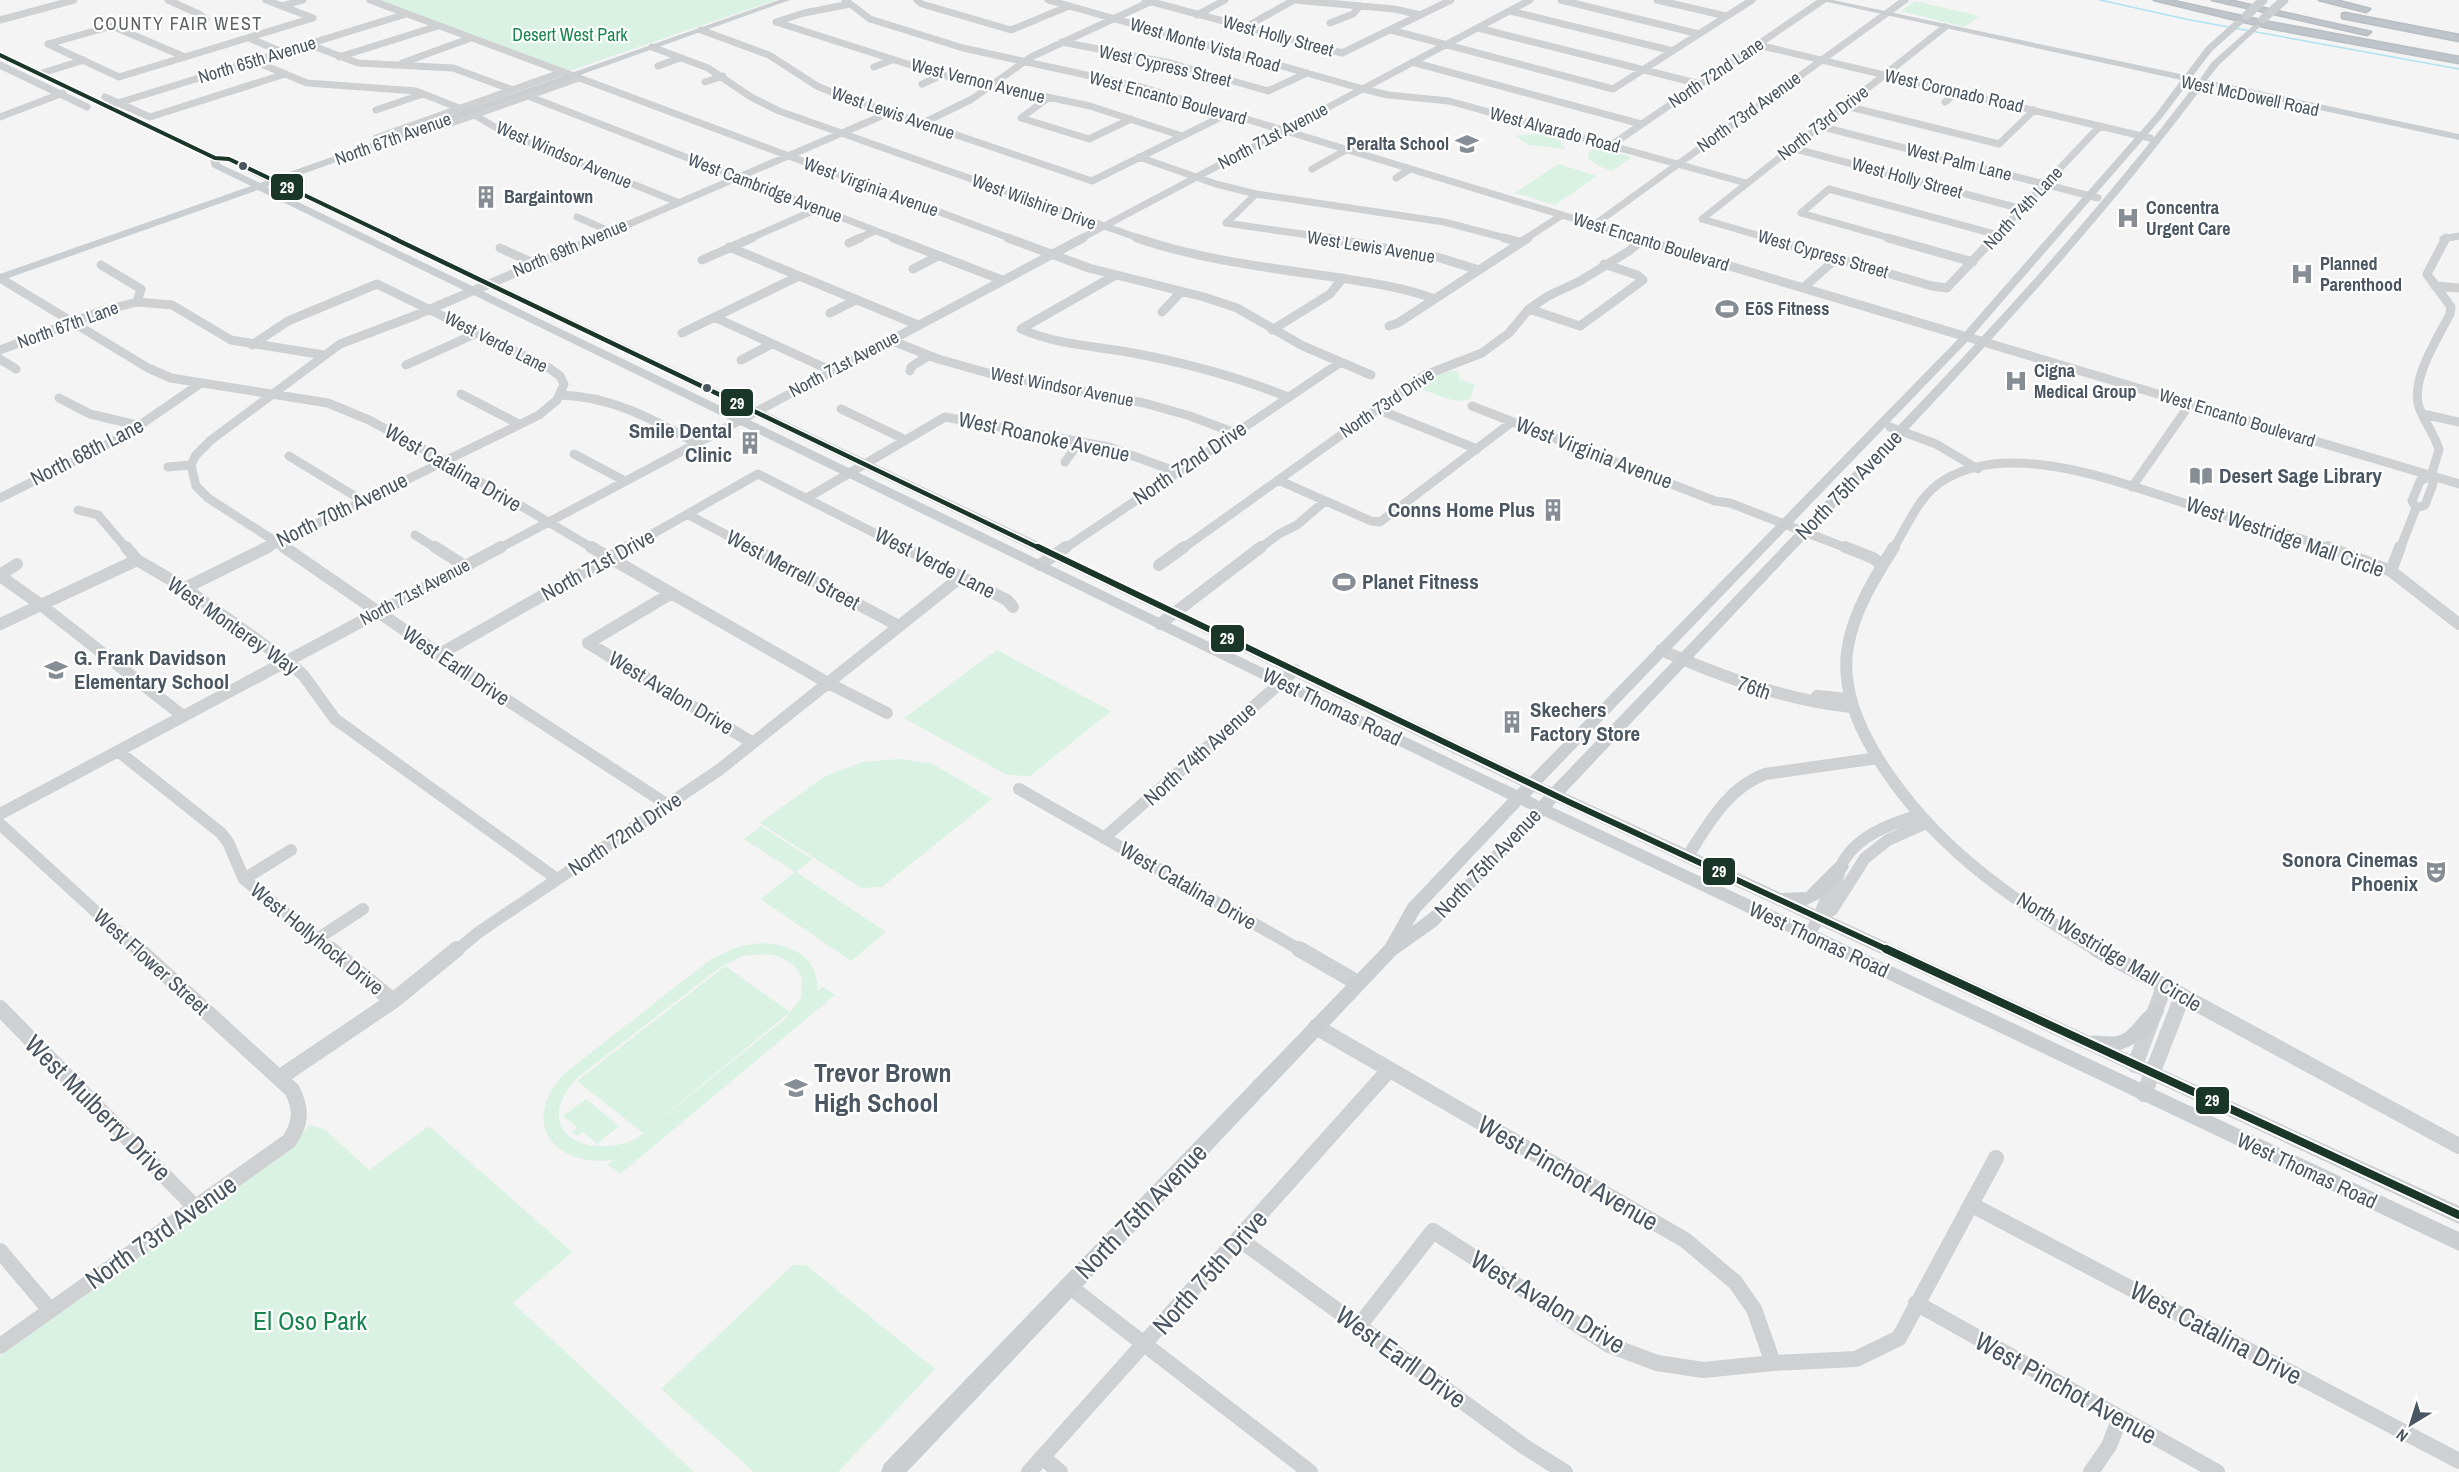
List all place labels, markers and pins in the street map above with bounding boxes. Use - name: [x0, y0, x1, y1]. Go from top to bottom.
- place label: Peralta School: [1346, 131, 1449, 156]
- school or university icon: Peralta School: [1454, 131, 1480, 157]
- unlabelled marker: [237, 160, 249, 172]
- building icon: Bargaintown: [473, 184, 499, 210]
- place label: Bargaintown: [504, 184, 593, 209]
- place label: Concentra Urgent Care: [2146, 195, 2230, 241]
- hospital icon: Concentra Urgent Care: [2115, 205, 2141, 231]
- place label: Planned Parenthood: [2320, 251, 2402, 297]
- hospital icon: Planned Parenthood: [2289, 261, 2315, 287]
- sports icon: EōS Fitness: [1714, 296, 1740, 322]
- place label: EōS Fitness: [1745, 296, 1830, 321]
- place label: Cigna Medical Group: [2034, 358, 2137, 404]
- hospital icon: Cigna Medical Group: [2003, 368, 2029, 394]
- unlabelled marker: [701, 382, 713, 394]
- place label: Smile Dental Clinic: [629, 416, 732, 469]
- building icon: Smile Dental Clinic: [737, 430, 763, 456]
- place label: Desert Sage Library: [2219, 461, 2382, 490]
- library icon: Desert Sage Library: [2188, 463, 2214, 489]
- place label: Conns Home Plus: [1388, 495, 1535, 524]
- building icon: Conns Home Plus: [1540, 497, 1566, 523]
- place label: Planet Fitness: [1362, 567, 1479, 596]
- sports icon: Planet Fitness: [1331, 569, 1357, 595]
- place label: G. Frank Davidson Elementary School: [74, 643, 229, 696]
- school or university icon: G. Frank Davidson Elementary School: [43, 657, 69, 683]
- place label: Skechers Factory Store: [1530, 695, 1640, 748]
- building icon: Skechers Factory Store: [1499, 709, 1525, 735]
- place label: Sonora Cinemas Phoenix: [2282, 845, 2418, 898]
- theatre icon: Sonora Cinemas Phoenix: [2423, 859, 2449, 885]
- place label: Trevor Brown High School: [814, 1055, 951, 1120]
- school or university icon: Trevor Brown High School: [783, 1075, 809, 1101]

